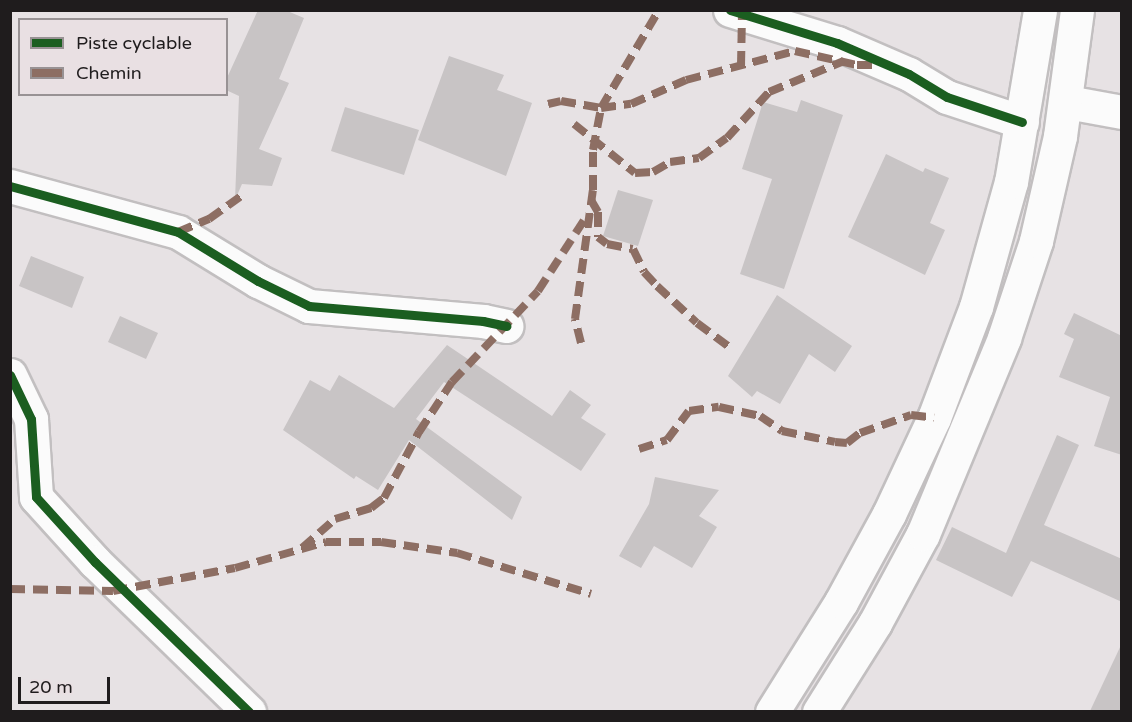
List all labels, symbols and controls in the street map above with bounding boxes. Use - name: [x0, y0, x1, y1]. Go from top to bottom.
- legend: [18, 18, 228, 96]
- text: Piste cyclable: [76, 32, 192, 54]
- text: Chemin: [76, 62, 142, 84]
- scale bar: [21, 665, 112, 703]
- text: 20 m: [29, 676, 73, 698]

